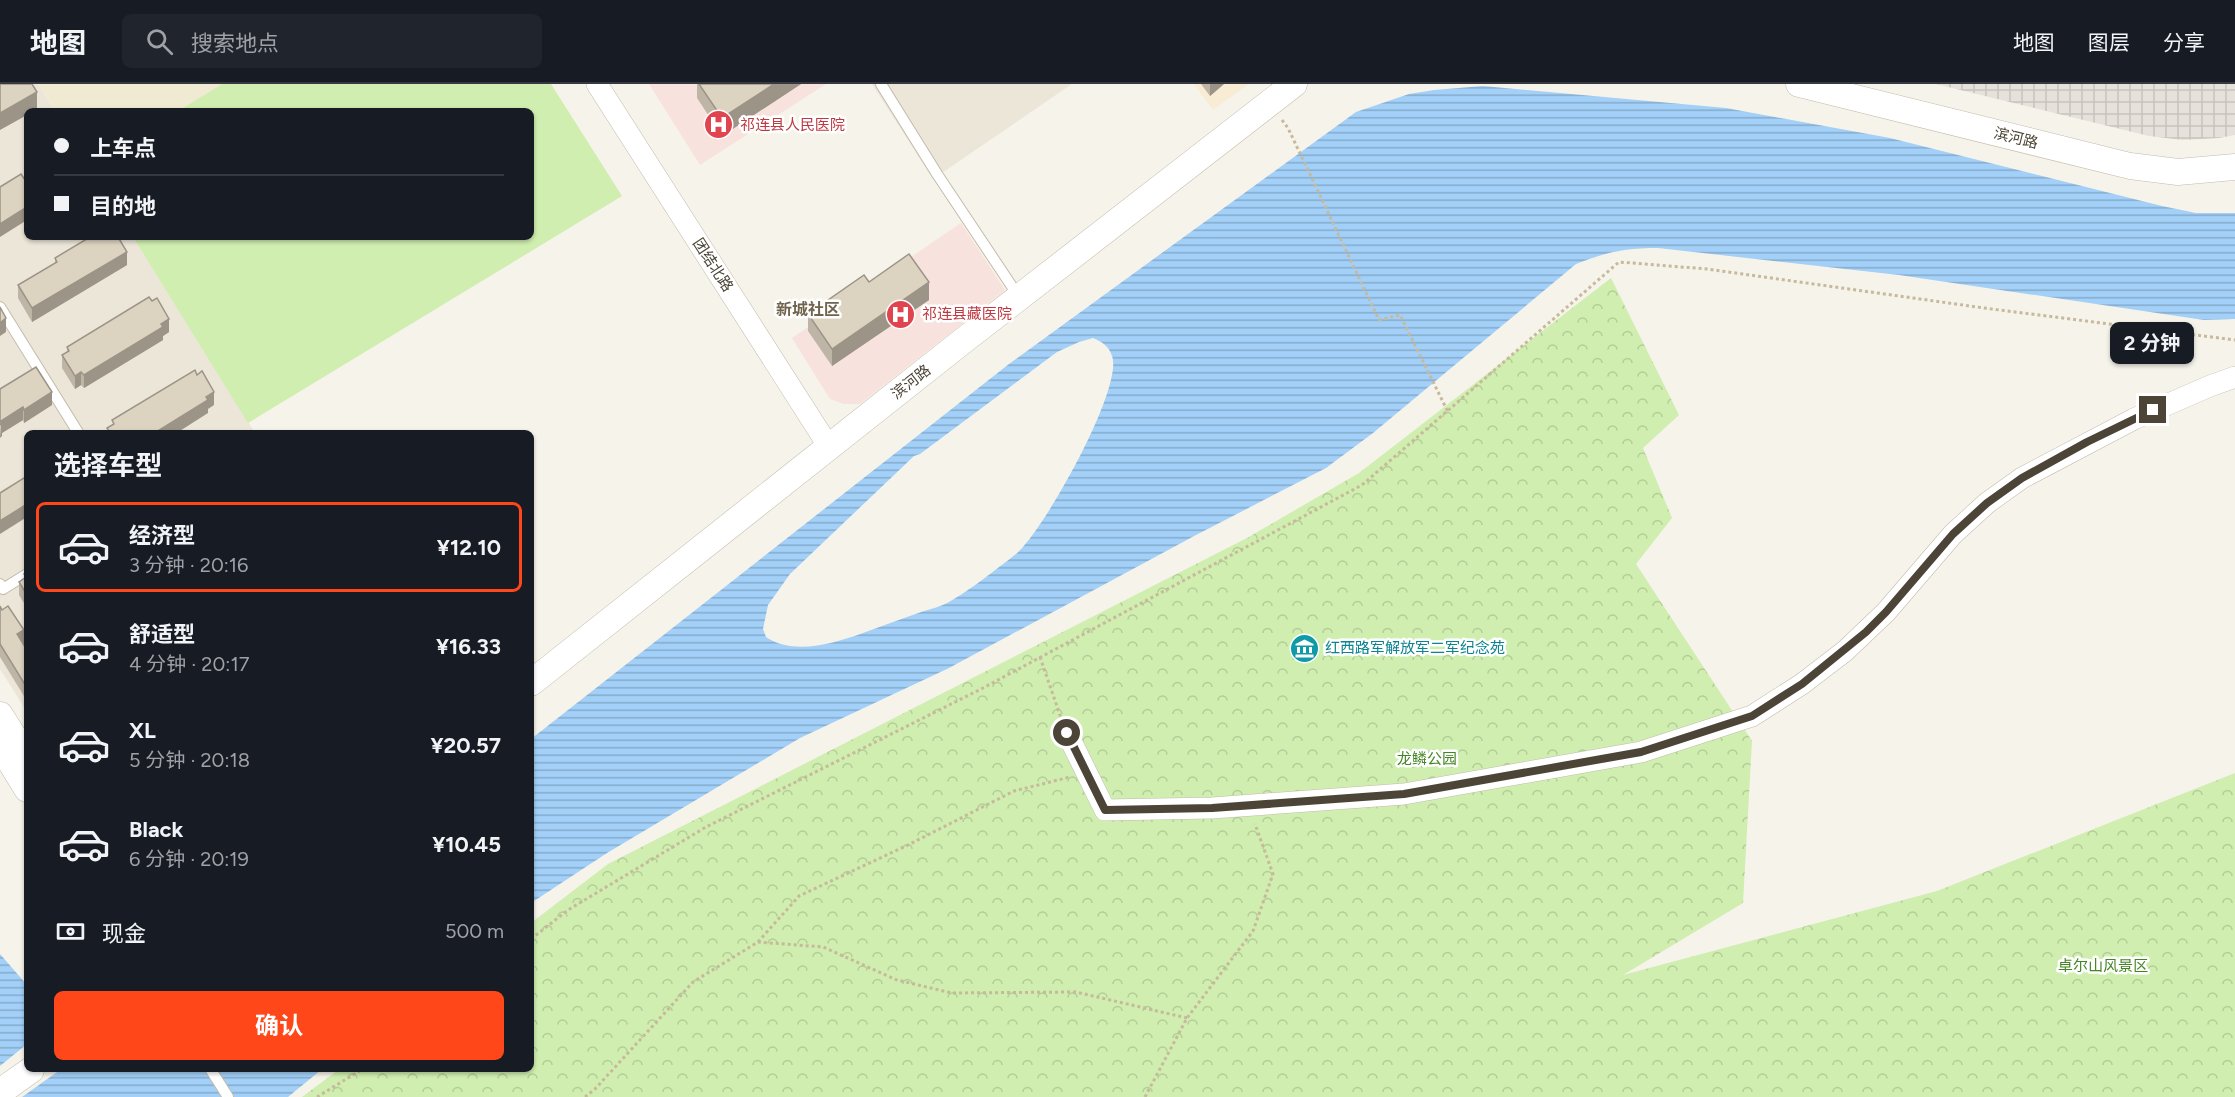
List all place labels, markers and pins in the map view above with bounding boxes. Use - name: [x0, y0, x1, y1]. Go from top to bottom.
- hospital icon: 祁连县人民医院: [703, 109, 735, 141]
- place label: 祁连县人民医院: [740, 116, 845, 134]
- hospital icon: 祁连县藏医院: [885, 298, 917, 330]
- place label: 祁连县藏医院: [922, 305, 1012, 323]
- museum icon: 红西路军解放军二军纪念苑: [1288, 632, 1320, 664]
- place label: 红西路军解放军二军纪念苑: [1325, 639, 1505, 657]

